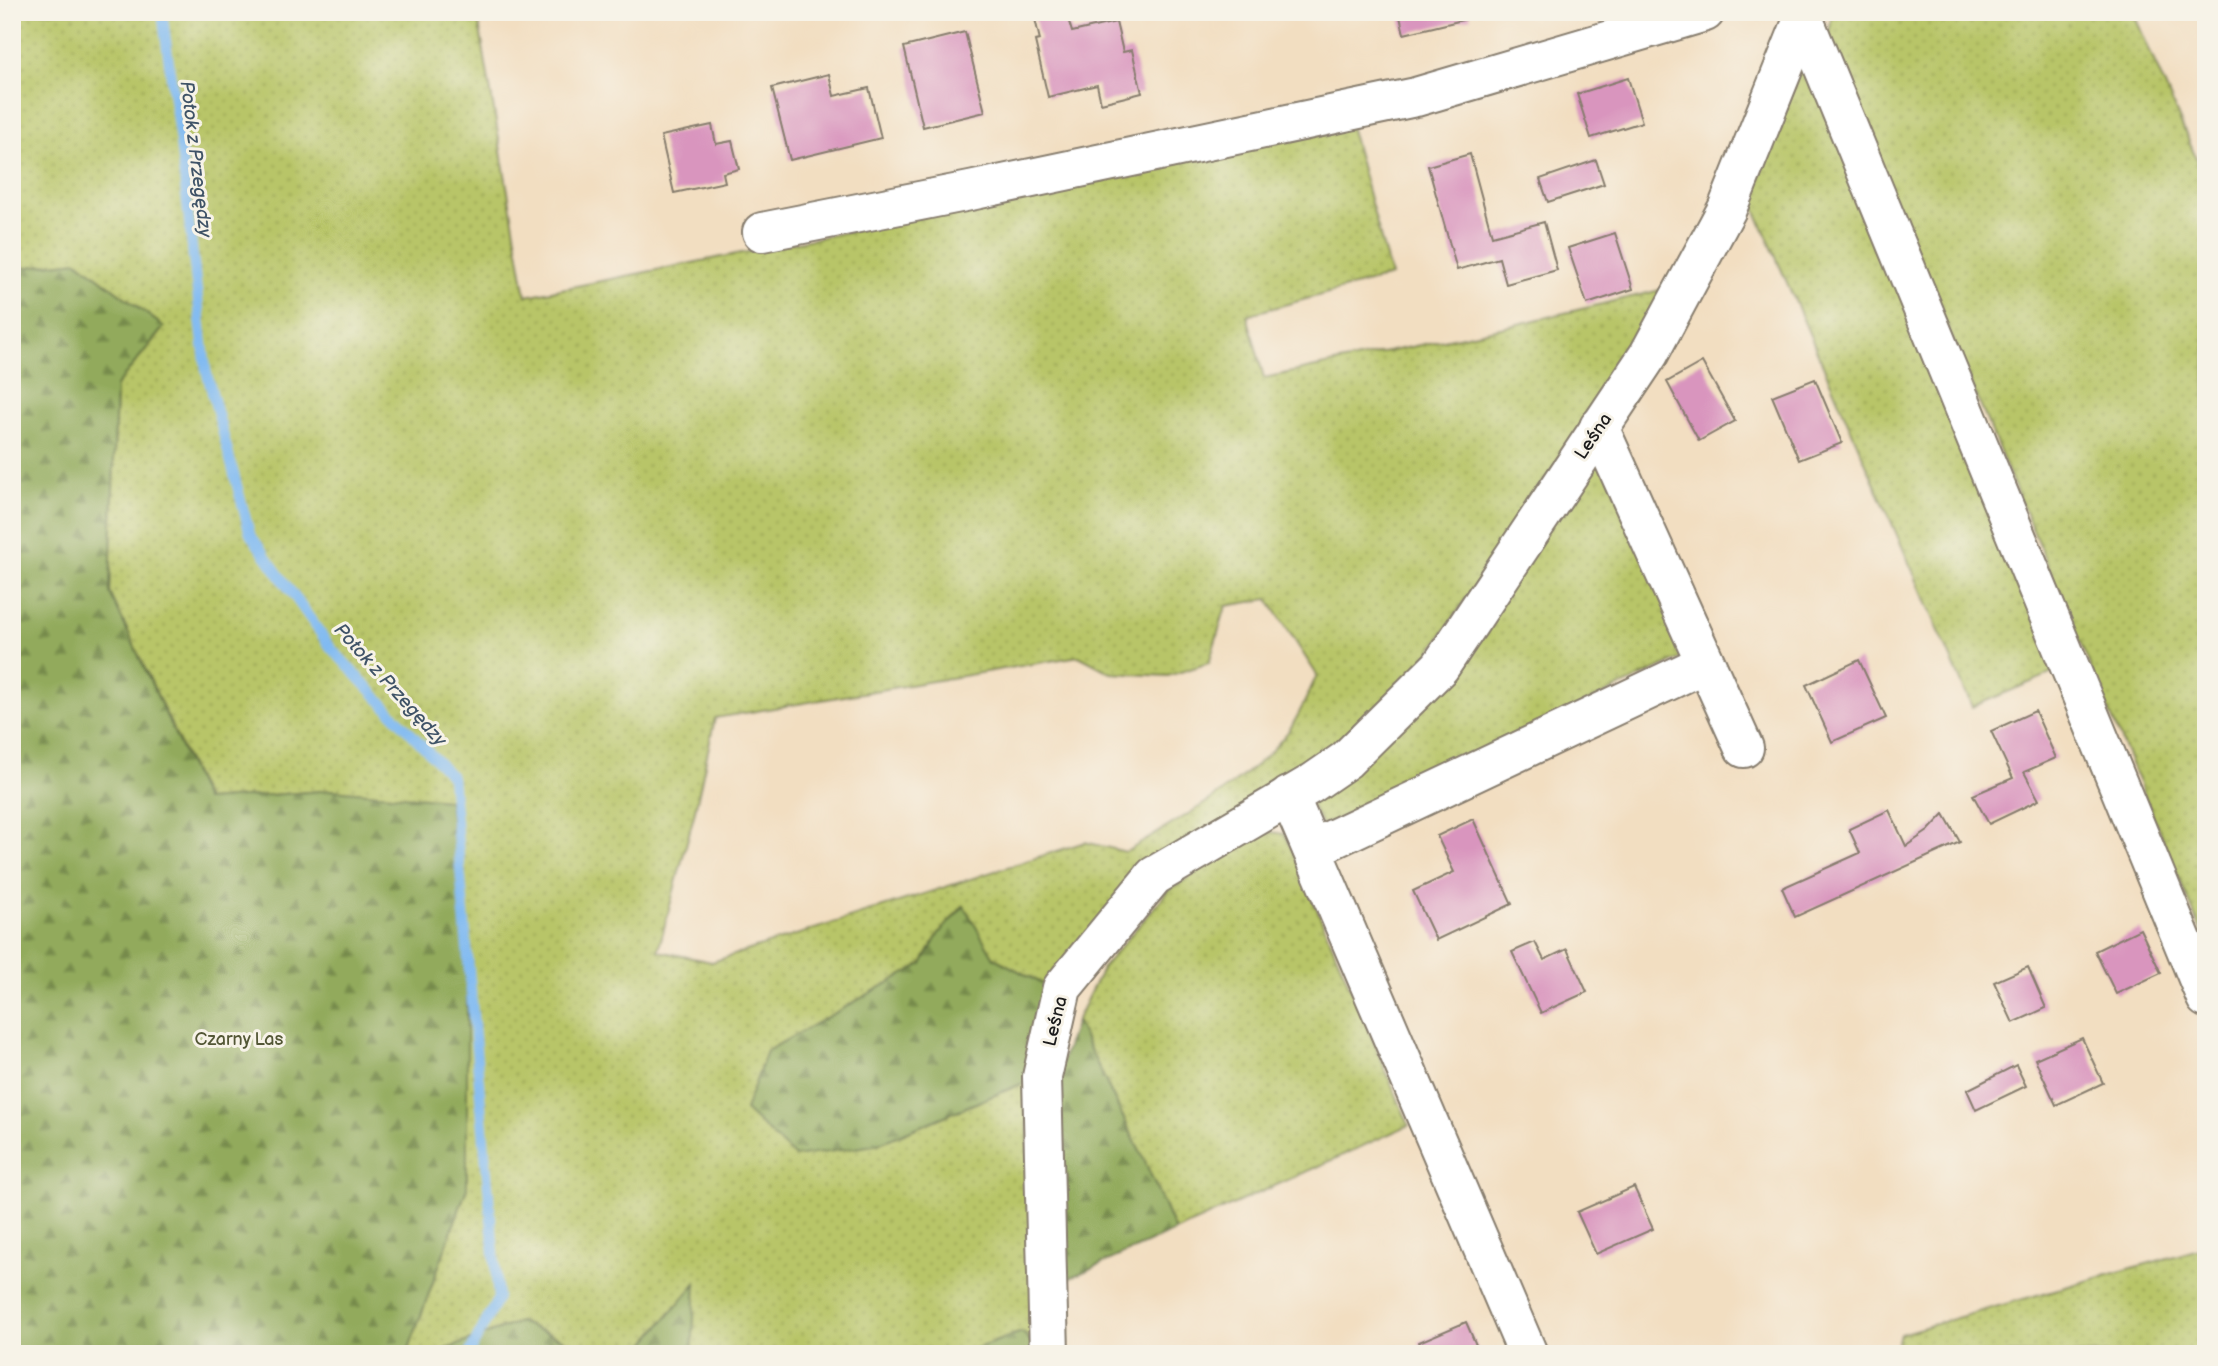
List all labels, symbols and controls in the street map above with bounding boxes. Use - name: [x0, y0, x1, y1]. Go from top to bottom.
- water label: Potok z Przegędzy: [175, 80, 217, 239]
- street label: Leśna: [1570, 409, 1616, 463]
- water label: Potok z Przegędzy: [329, 619, 451, 752]
- street label: Leśna: [1039, 994, 1072, 1048]
- park label: Czarny Las: [195, 1029, 283, 1050]

